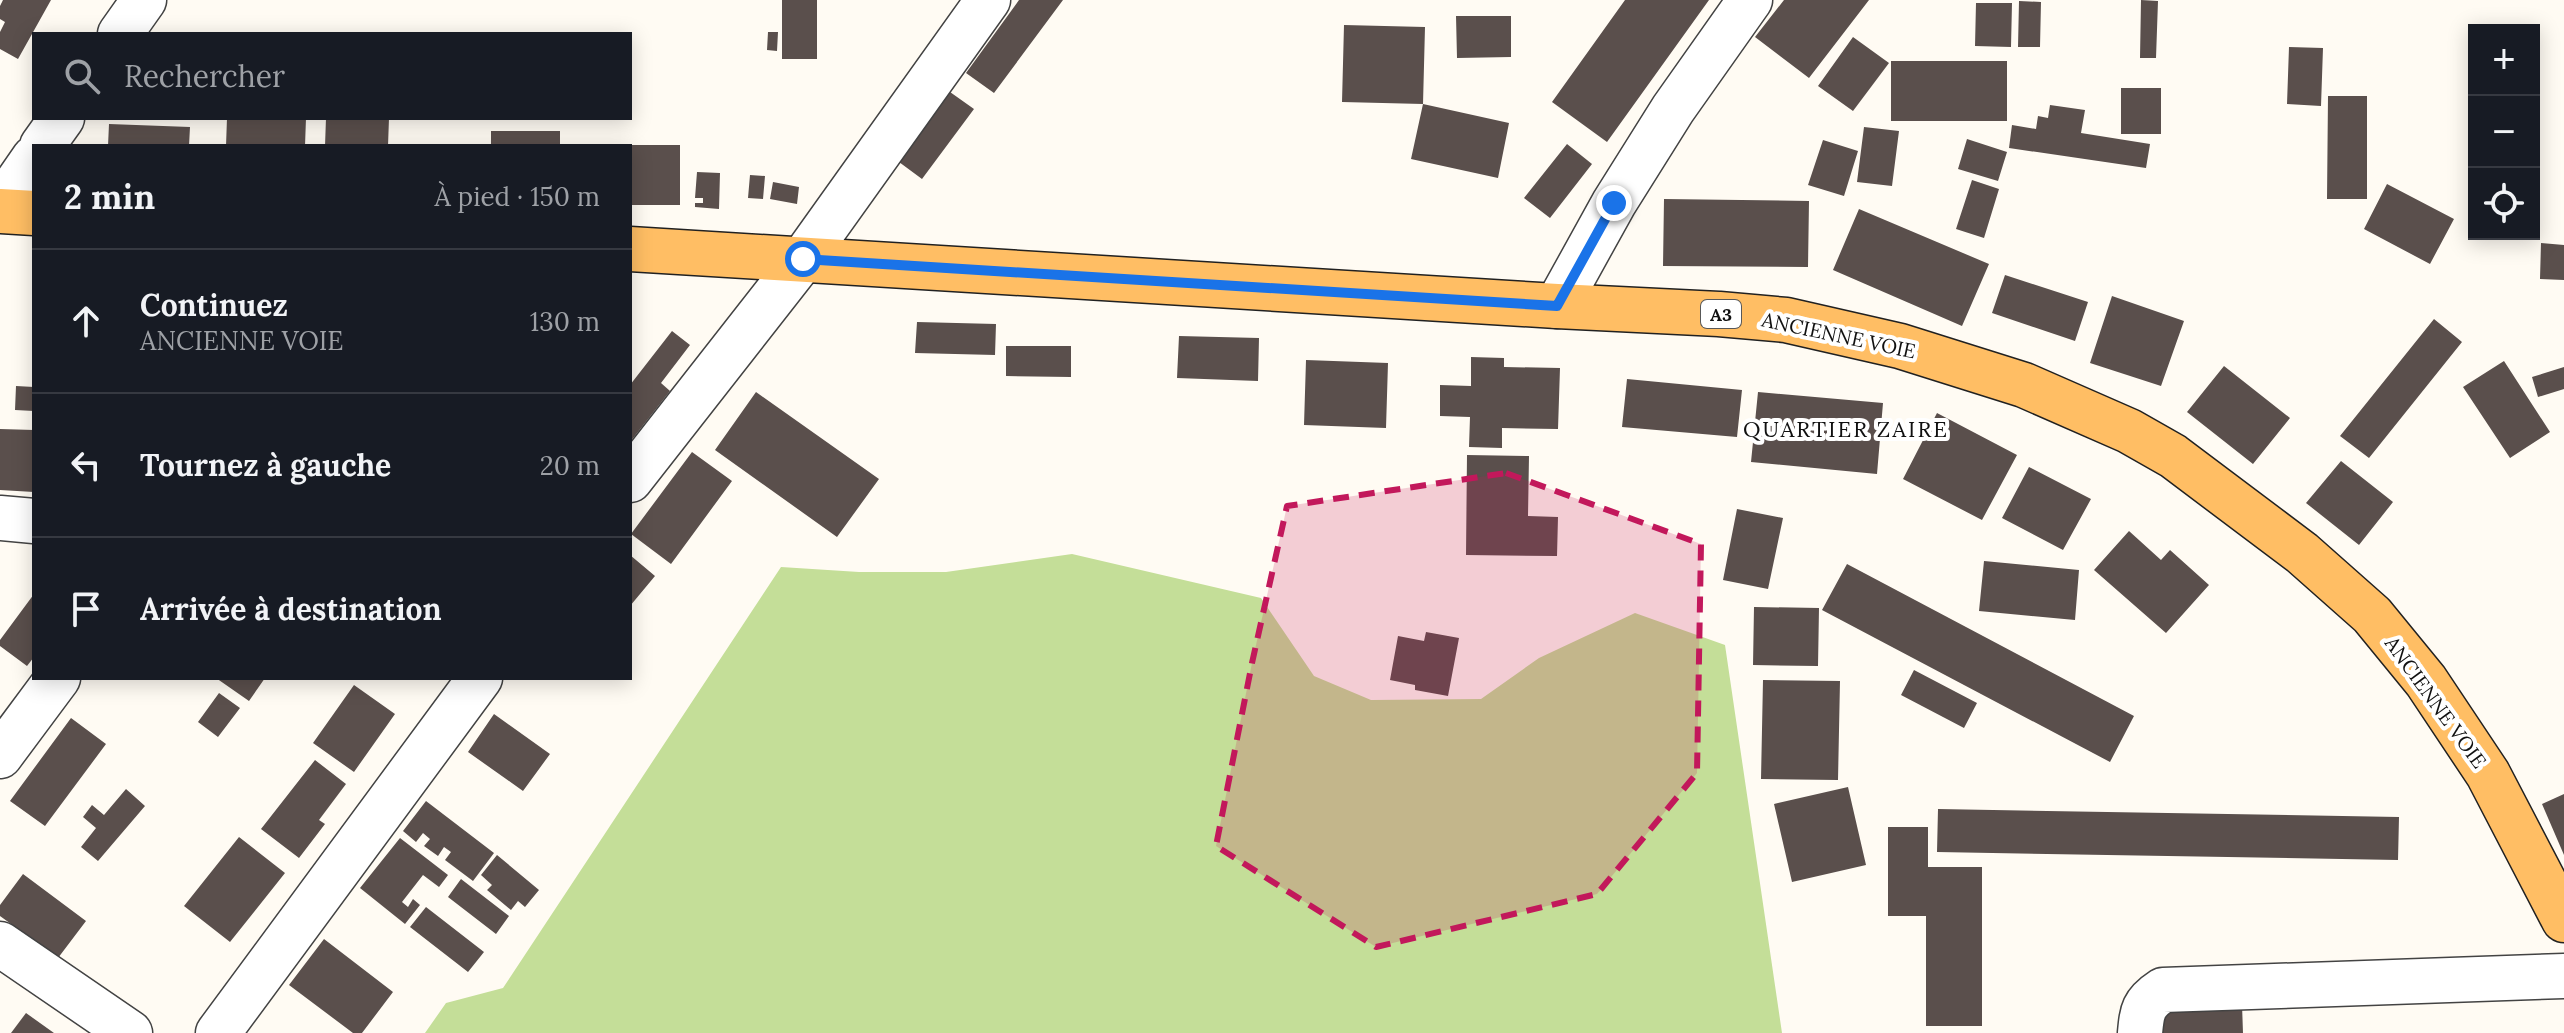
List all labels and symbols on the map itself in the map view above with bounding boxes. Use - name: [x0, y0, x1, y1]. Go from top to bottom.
- route end: [1596, 185, 1632, 221]
- route start: [785, 241, 821, 277]
- road number: A3: [1701, 300, 1741, 328]
- street label: ANCIENNE VOIE: [1759, 306, 1918, 364]
- district label: QUARTIER ZAIRE: [1743, 415, 1949, 443]
- street label: ANCIENNE VOIE: [2379, 631, 2492, 773]

